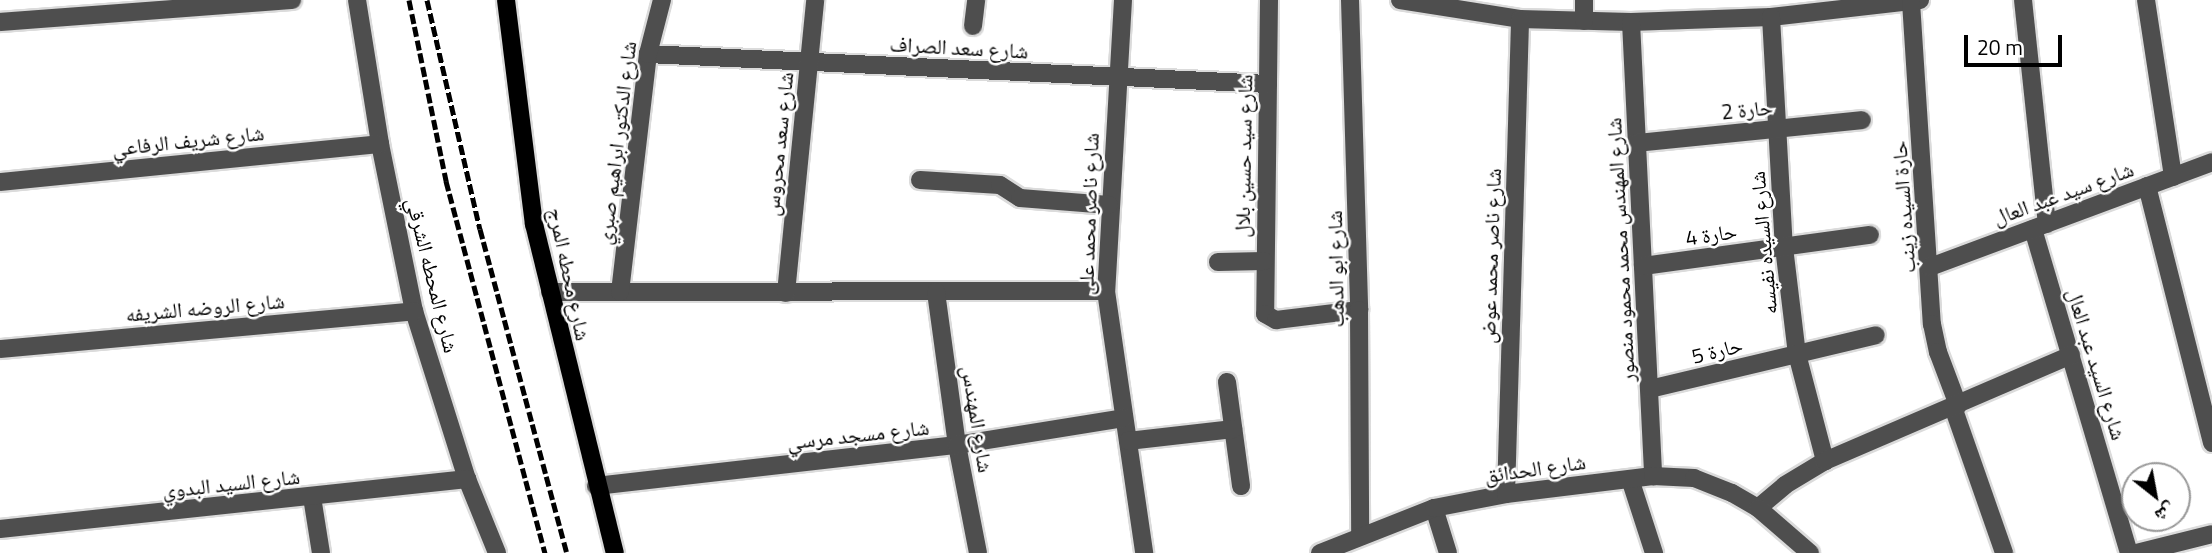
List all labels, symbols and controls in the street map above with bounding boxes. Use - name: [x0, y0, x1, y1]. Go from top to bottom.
- scale bar: [1967, 21, 2065, 65]
- street label: شارع سعد الصراف: [889, 31, 1029, 63]
- text: 20 m: [1977, 31, 2023, 63]
- street label: شارع الدكتور ابراهيم صبري: [591, 40, 641, 246]
- street label: شارع سعد محروس: [758, 71, 798, 217]
- street label: شارع سيد حسين بلال: [1229, 74, 1257, 238]
- street label: حارة 2: [1720, 94, 1774, 124]
- street label: شارع المهندس محمد محمود منصور: [1600, 117, 1640, 383]
- street label: شارع شريف الرفاعي: [111, 119, 265, 161]
- street label: شارع ناصر محمد على: [1073, 132, 1103, 296]
- street label: حارة السيده زينب: [1886, 140, 1920, 274]
- street label: شارع سيد عبد العال: [1989, 156, 2137, 230]
- street label: شارع ناصر محمد عوض: [1474, 168, 1506, 344]
- street label: شارع السيده نفيسه: [1744, 170, 1782, 316]
- street label: شارع المحطه الشرقي: [402, 195, 464, 355]
- street label: شارع محطه المرج: [544, 205, 596, 343]
- street label: شارع ابو الدهب: [1321, 210, 1349, 328]
- street label: حارة 4: [1684, 218, 1738, 250]
- street label: شارع السيد عبد العال: [2062, 285, 2132, 443]
- street label: شارع الروضه الشريفه: [124, 287, 286, 327]
- street label: حارة 5: [1689, 332, 1745, 368]
- street label: شارع المهندس: [957, 364, 999, 474]
- street label: شارع مسجد مرسي: [786, 414, 930, 454]
- street label: شارع الحدائق: [1483, 448, 1587, 488]
- north arrow: [2121, 462, 2191, 532]
- street label: شارع السيد البدوي: [161, 463, 301, 503]
- text: ش: [2150, 496, 2182, 531]

